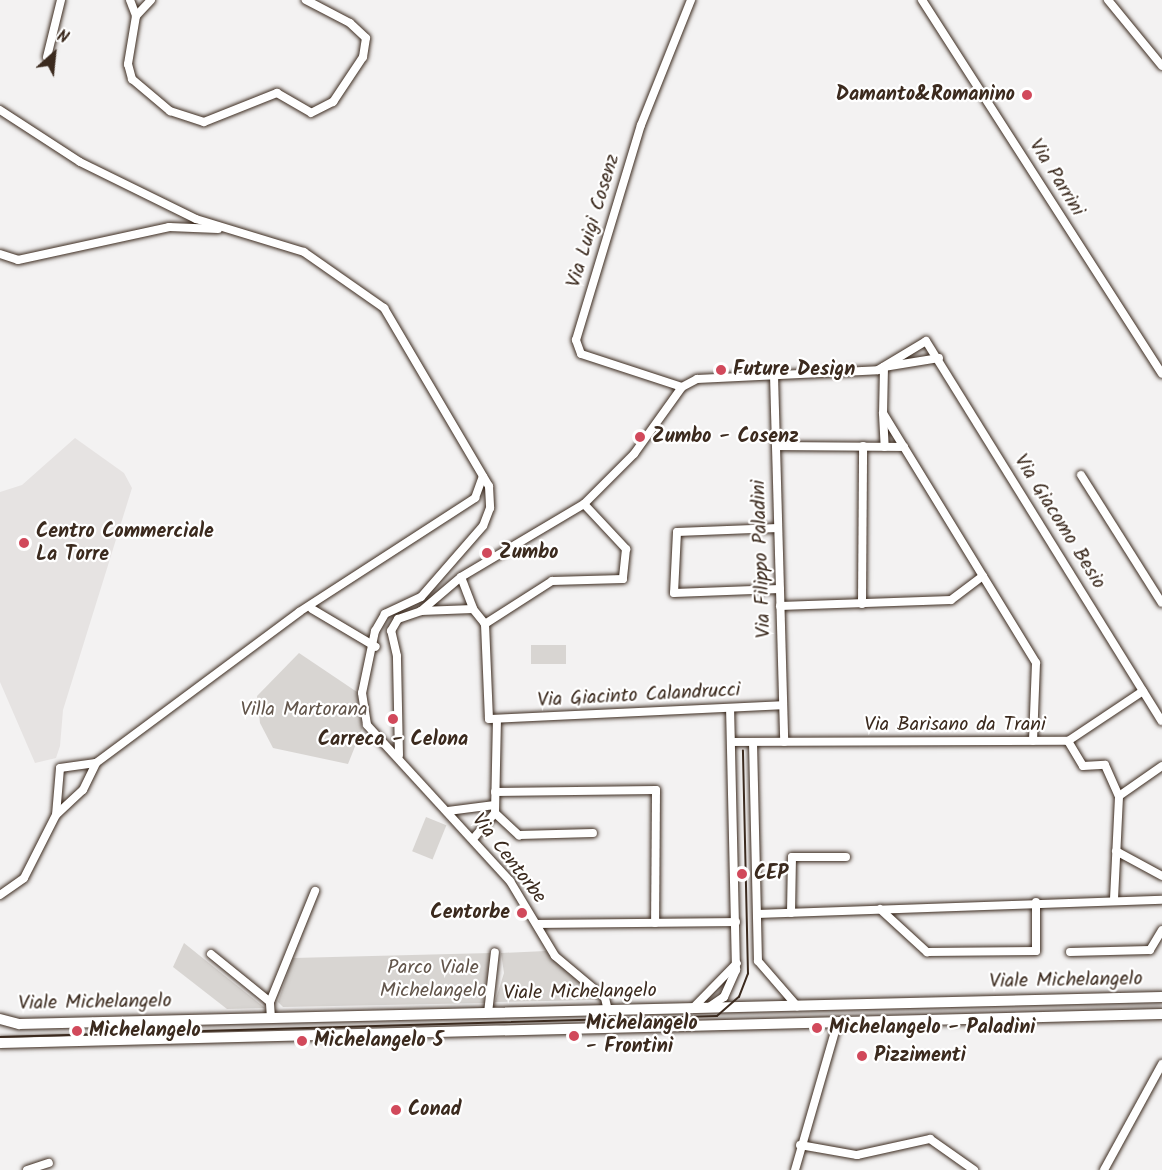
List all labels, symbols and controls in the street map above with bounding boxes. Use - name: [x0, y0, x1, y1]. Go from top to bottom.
- north arrow: [24, 24, 84, 84]
- text: N: [52, 24, 73, 51]
- place label: Damanto&Romanino: [836, 83, 1015, 107]
- marker: Damanto&Romanino: [1020, 88, 1034, 102]
- street label: Via Parrini: [1023, 135, 1089, 221]
- street label: Via Luigi Cosenz: [562, 151, 626, 291]
- place label: Future Design: [733, 358, 855, 382]
- marker: Future Design: [714, 363, 728, 377]
- place label: Zumbo - Cosenz: [652, 425, 799, 449]
- marker: Zumbo - Cosenz: [633, 430, 647, 444]
- street label: Via Giacomo Besio: [1008, 450, 1110, 594]
- street label: Via Filippo Paladini: [747, 479, 777, 639]
- place label: Centro Commerciale La Torre: [36, 520, 214, 567]
- marker: Centro Commerciale La Torre: [17, 536, 31, 550]
- place label: Zumbo: [499, 541, 558, 565]
- marker: Zumbo: [480, 546, 494, 560]
- street label: Via Giacinto Calandrucci: [537, 679, 741, 713]
- park label: Villa Martorana: [240, 698, 368, 722]
- marker: Carreca - Celona: [386, 712, 400, 726]
- street label: Via Barisano da Trani: [864, 713, 1046, 737]
- place label: Carreca - Celona: [318, 728, 468, 752]
- street label: Via Centorbe: [465, 809, 551, 909]
- place label: CEP: [754, 862, 788, 886]
- marker: CEP: [735, 867, 749, 881]
- place label: Centorbe: [430, 901, 510, 925]
- marker: Centorbe: [515, 906, 529, 920]
- park label: Parco Viale Michelangelo: [380, 956, 486, 1003]
- street label: Viale Michelangelo: [989, 968, 1143, 994]
- street label: Viale Michelangelo: [503, 980, 657, 1006]
- street label: Viale Michelangelo: [18, 990, 172, 1016]
- place label: Michelangelo - Frontini: [586, 1012, 698, 1059]
- place label: Michelangelo - Paladini: [829, 1016, 1036, 1040]
- place label: Michelangelo: [89, 1019, 201, 1043]
- marker: Michelangelo - Paladini: [810, 1021, 824, 1035]
- marker: Michelangelo: [70, 1024, 84, 1038]
- place label: Michelangelo 5: [314, 1029, 443, 1053]
- marker: Michelangelo - Frontini: [567, 1029, 581, 1043]
- marker: Michelangelo 5: [295, 1034, 309, 1048]
- place label: Pizzimenti: [874, 1044, 966, 1068]
- marker: Pizzimenti: [855, 1049, 869, 1063]
- place label: Conad: [408, 1098, 462, 1122]
- marker: Conad: [389, 1103, 403, 1117]

